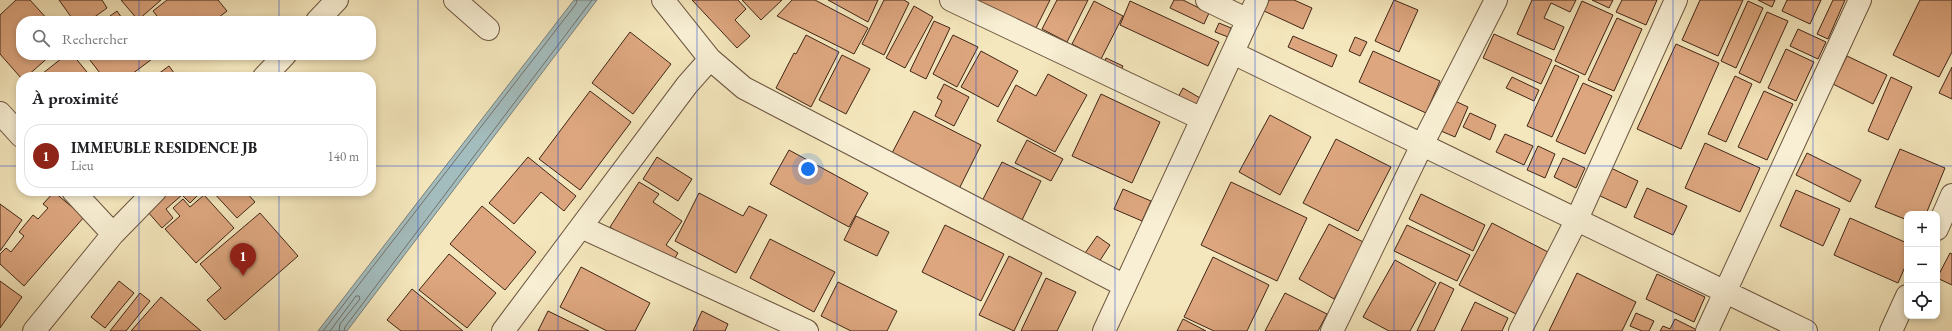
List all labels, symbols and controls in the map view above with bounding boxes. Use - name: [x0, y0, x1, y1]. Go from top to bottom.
- search box: [16, 16, 376, 60]
- icon: search: [30, 27, 52, 49]
- text: Rechercher: [62, 29, 128, 48]
- text: À proximité: [32, 87, 118, 109]
- text: IMMEUBLE RESIDENCE JB: [71, 138, 257, 157]
- text: 1: [43, 148, 49, 165]
- text: 140 m: [328, 148, 359, 165]
- text: Lieu: [71, 157, 94, 174]
- your location: [798, 159, 818, 179]
- map controls: [1904, 211, 1940, 319]
- button: +: [1904, 211, 1940, 247]
- pin: 1: [230, 243, 256, 276]
- button: −: [1904, 247, 1940, 283]
- button: locate: [1904, 283, 1940, 319]

